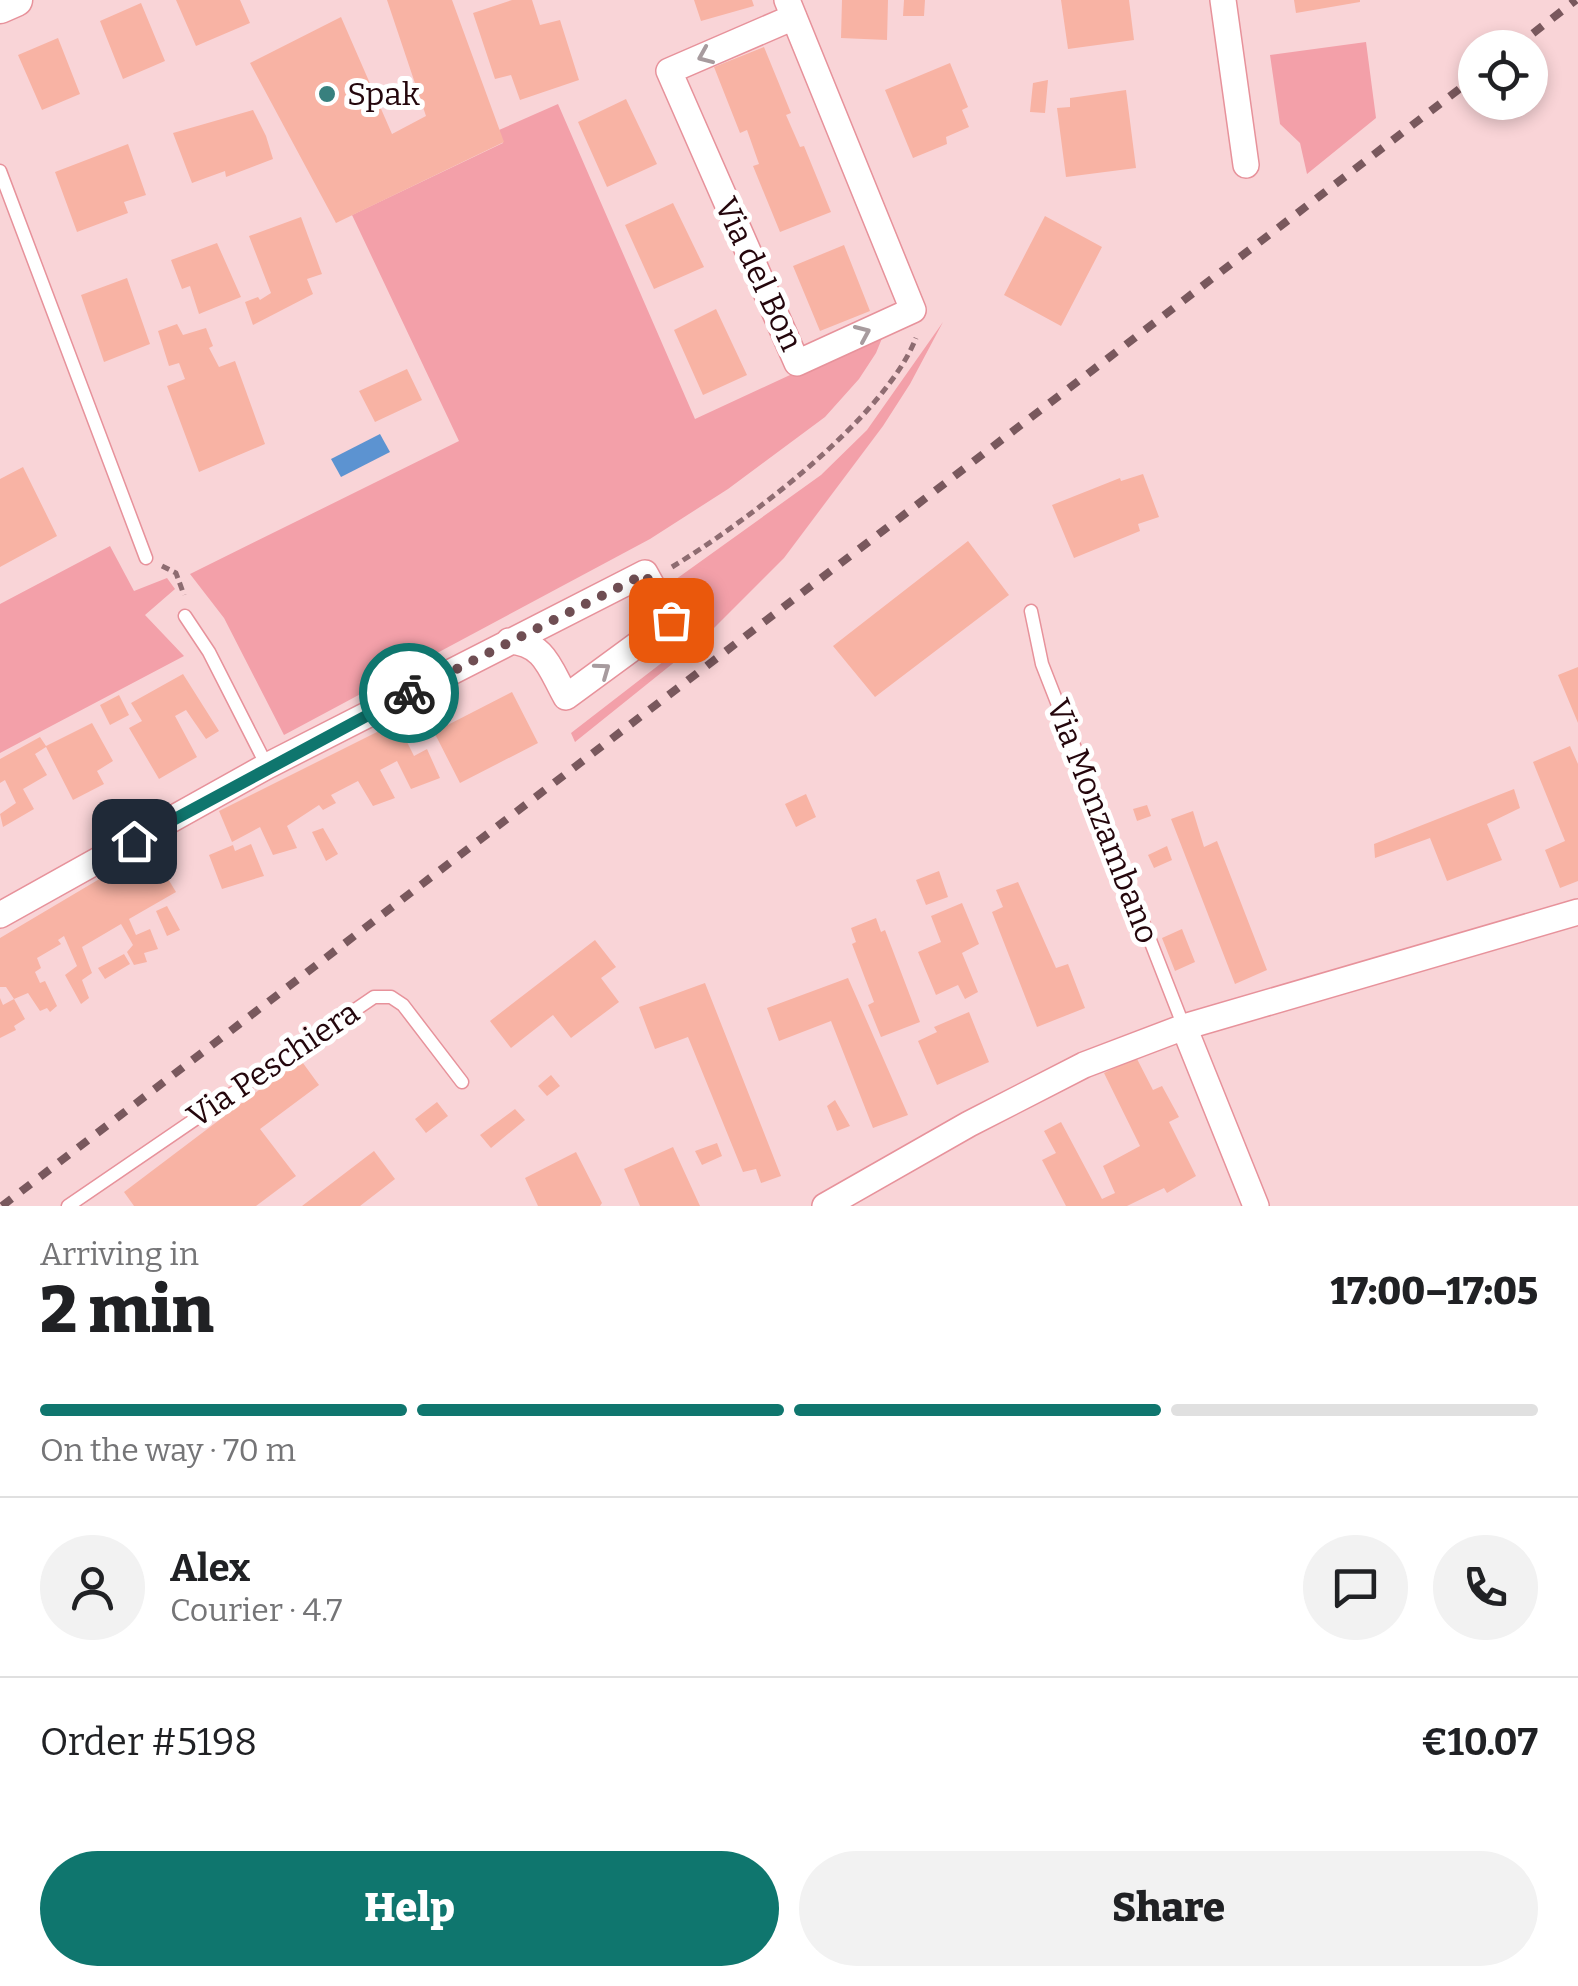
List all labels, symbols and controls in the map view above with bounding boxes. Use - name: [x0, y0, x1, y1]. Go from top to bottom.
- map controls: [1458, 30, 1548, 120]
- button: locate: [1458, 30, 1548, 120]
- one-way arrow: [697, 44, 715, 64]
- place label: Spak: [347, 75, 420, 113]
- marker: Spak: [316, 83, 338, 105]
- street label: Via del Bon: [707, 191, 811, 357]
- one-way arrow: [853, 326, 871, 346]
- pin: [629, 578, 714, 663]
- icon: bag: [644, 593, 699, 648]
- courier: [359, 643, 459, 743]
- one-way arrow: [592, 664, 610, 682]
- icon: bike: [382, 666, 437, 721]
- street label: Via Monzambano: [1039, 694, 1167, 948]
- pin: [92, 799, 177, 884]
- icon: home: [107, 814, 162, 869]
- street label: Via Peschiera: [180, 993, 366, 1135]
- text: Arriving in: [40, 1235, 199, 1273]
- text: 17:00–17:05: [1330, 1268, 1538, 1314]
- text: 2 min: [40, 1271, 214, 1349]
- text: On the way · 70 m: [40, 1431, 296, 1469]
- button: person: [40, 1535, 145, 1640]
- button: chat: [1303, 1535, 1408, 1640]
- button: phone: [1433, 1535, 1538, 1640]
- text: Alex: [170, 1545, 250, 1591]
- text: Courier · 4.7: [170, 1591, 342, 1629]
- text: Order #5198: [40, 1719, 257, 1765]
- text: €10.07: [1421, 1719, 1538, 1765]
- button: Help: [40, 1851, 779, 1966]
- button: Share: [799, 1851, 1538, 1966]

